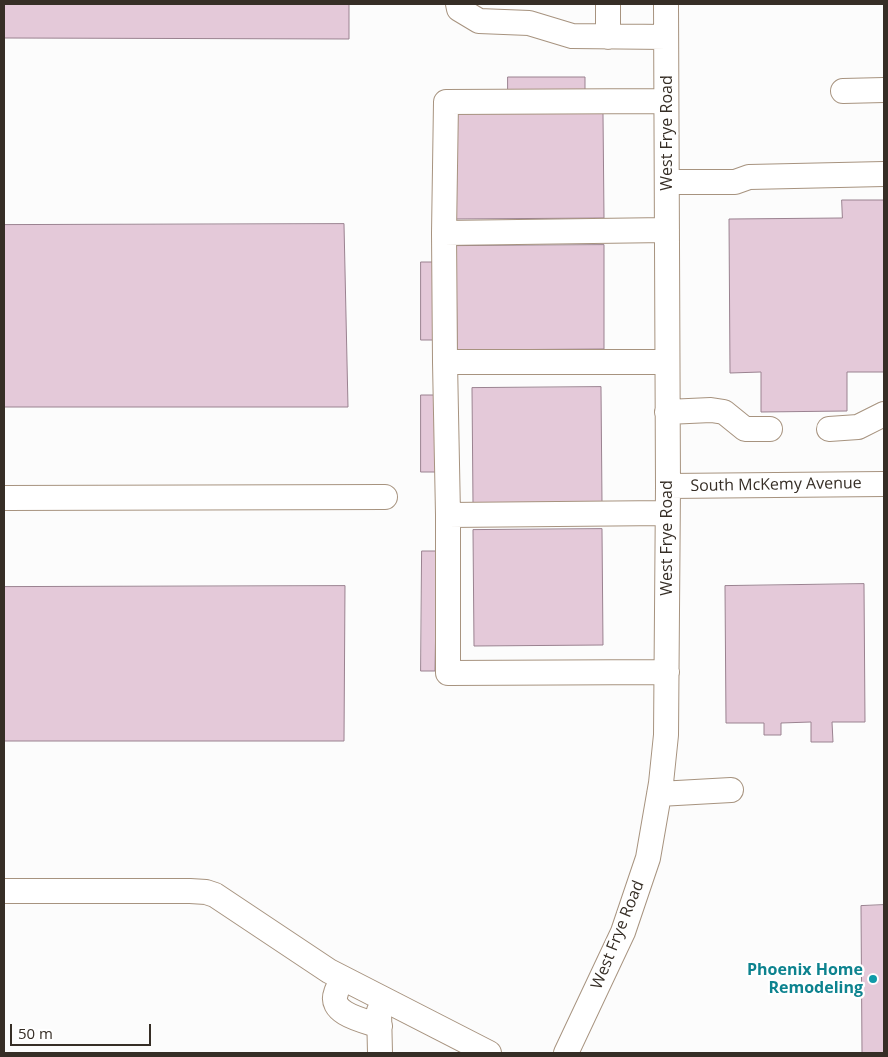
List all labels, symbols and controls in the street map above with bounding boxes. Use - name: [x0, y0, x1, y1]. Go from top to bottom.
- street label: West Frye Road: [657, 75, 677, 191]
- street label: South McKemy Avenue: [690, 474, 862, 496]
- street label: West Frye Road: [657, 480, 677, 596]
- street label: West Frye Road: [587, 878, 649, 992]
- place label: Phoenix Home Remodeling: [747, 960, 863, 998]
- marker: Phoenix Home Remodeling: [867, 973, 879, 985]
- scale bar: [12, 1014, 154, 1046]
- text: 50 m: [18, 1023, 53, 1043]

